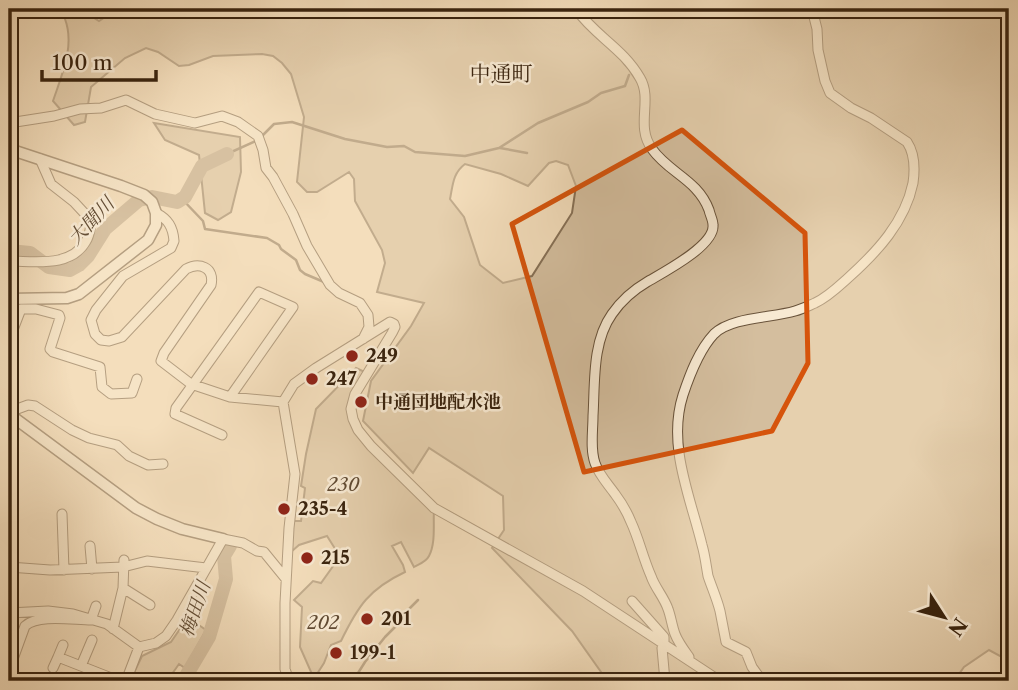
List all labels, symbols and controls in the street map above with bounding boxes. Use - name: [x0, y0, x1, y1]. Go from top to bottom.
- scale bar: [42, 38, 156, 82]
- text: 100 m: [52, 50, 113, 75]
- district label: 中通町: [470, 61, 533, 86]
- water label: 大聞川: [63, 191, 120, 250]
- place label: 249: [366, 345, 398, 367]
- marker: 249: [344, 348, 360, 364]
- place label: 247: [326, 368, 357, 390]
- marker: 247: [304, 371, 320, 387]
- place label: 中通団地配水池: [375, 391, 501, 413]
- marker: 中通団地配水池: [353, 394, 369, 410]
- park label: 230: [327, 474, 360, 496]
- place label: 235-4: [298, 498, 347, 520]
- marker: 235-4: [276, 501, 292, 517]
- place label: 215: [321, 547, 350, 569]
- marker: 215: [299, 550, 315, 566]
- water label: 梅田川: [175, 576, 216, 640]
- north arrow: [909, 582, 979, 652]
- place label: 201: [381, 608, 411, 630]
- marker: 201: [359, 611, 375, 627]
- park label: 202: [307, 612, 340, 634]
- text: N: [943, 613, 972, 640]
- place label: 199-1: [350, 642, 395, 664]
- marker: 199-1: [328, 645, 344, 661]

